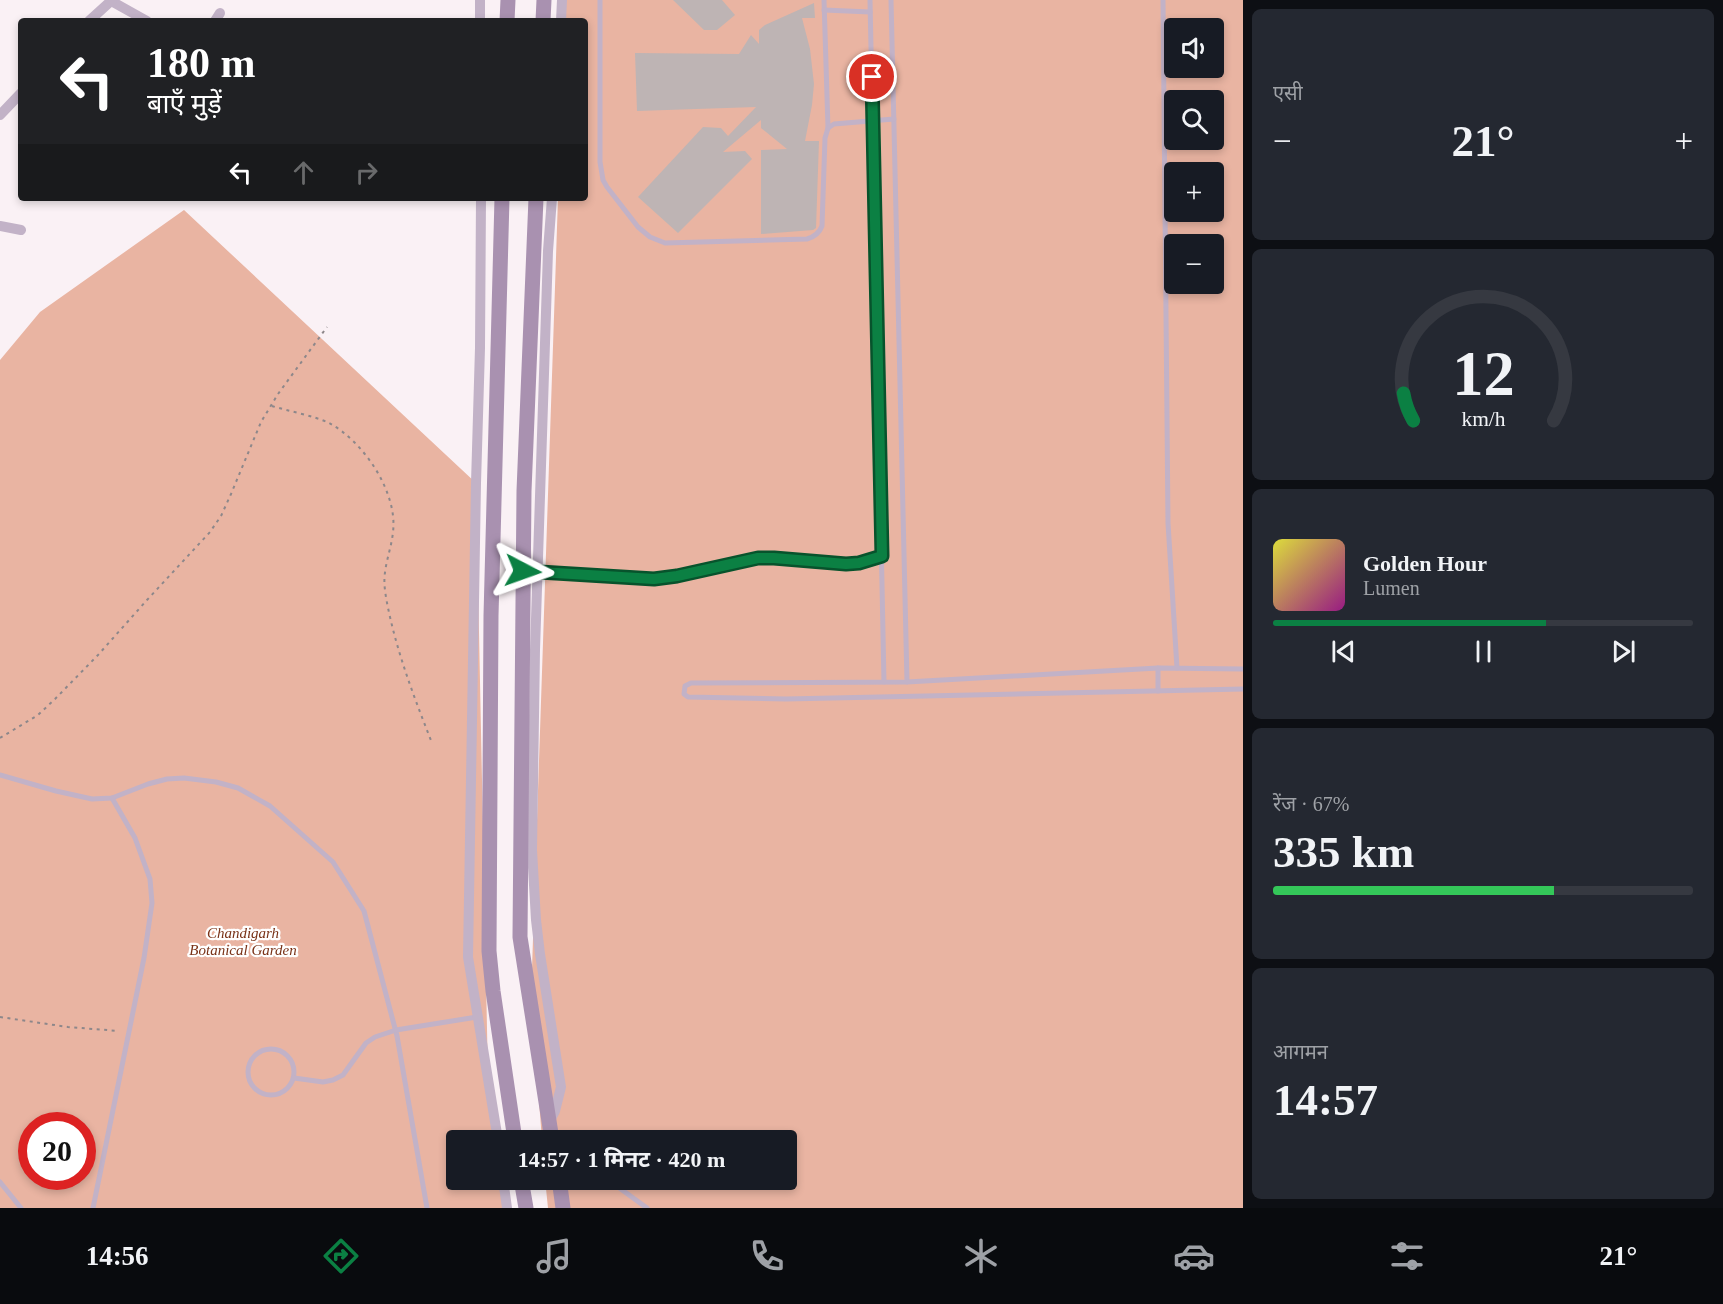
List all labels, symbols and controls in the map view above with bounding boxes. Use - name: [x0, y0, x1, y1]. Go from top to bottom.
- map controls: [1164, 18, 1224, 294]
- button: sound: [1164, 18, 1224, 78]
- text: 180 m: [147, 40, 256, 86]
- icon: left: [48, 42, 126, 120]
- pin: [846, 51, 897, 102]
- icon: arrive: [855, 60, 888, 93]
- text: एसी: [1273, 82, 1303, 104]
- text: बाएँ मुड़ें: [147, 89, 222, 119]
- button: search: [1164, 90, 1224, 150]
- text: 21°: [1452, 116, 1515, 166]
- text: −: [1273, 123, 1292, 159]
- text: +: [1674, 123, 1693, 159]
- icon: left: [224, 156, 257, 189]
- icon: ahead: [287, 156, 320, 189]
- icon: right: [350, 156, 383, 189]
- button: +: [1164, 162, 1224, 222]
- button: −: [1164, 234, 1224, 294]
- text: 12: [1452, 339, 1514, 408]
- text: km/h: [1461, 408, 1505, 432]
- position arrow: [491, 539, 555, 603]
- text: Golden Hour: [1363, 551, 1487, 576]
- text: Lumen: [1363, 577, 1420, 599]
- icon: previous: [1327, 635, 1360, 668]
- icon: pause: [1467, 635, 1500, 668]
- icon: next: [1607, 635, 1640, 668]
- text: रेंज · 67%: [1273, 793, 1349, 815]
- text: 335 km: [1273, 827, 1414, 877]
- park label: Chandigarh Botanical Garden: [189, 925, 297, 958]
- text: आगमन: [1273, 1041, 1328, 1063]
- text: 14:57: [1273, 1075, 1378, 1125]
- speed limit sign: 20: [18, 1112, 96, 1190]
- text: 14:57 · 1 मिनट · 420 m: [518, 1147, 725, 1172]
- icon: directions: [320, 1235, 362, 1277]
- icon: music: [533, 1235, 575, 1277]
- icon: phone: [746, 1235, 788, 1277]
- icon: climate: [960, 1235, 1002, 1277]
- icon: car: [1173, 1235, 1215, 1277]
- icon: filters: [1386, 1235, 1428, 1277]
- text: 14:56: [86, 1241, 149, 1271]
- text: 21°: [1599, 1241, 1637, 1271]

